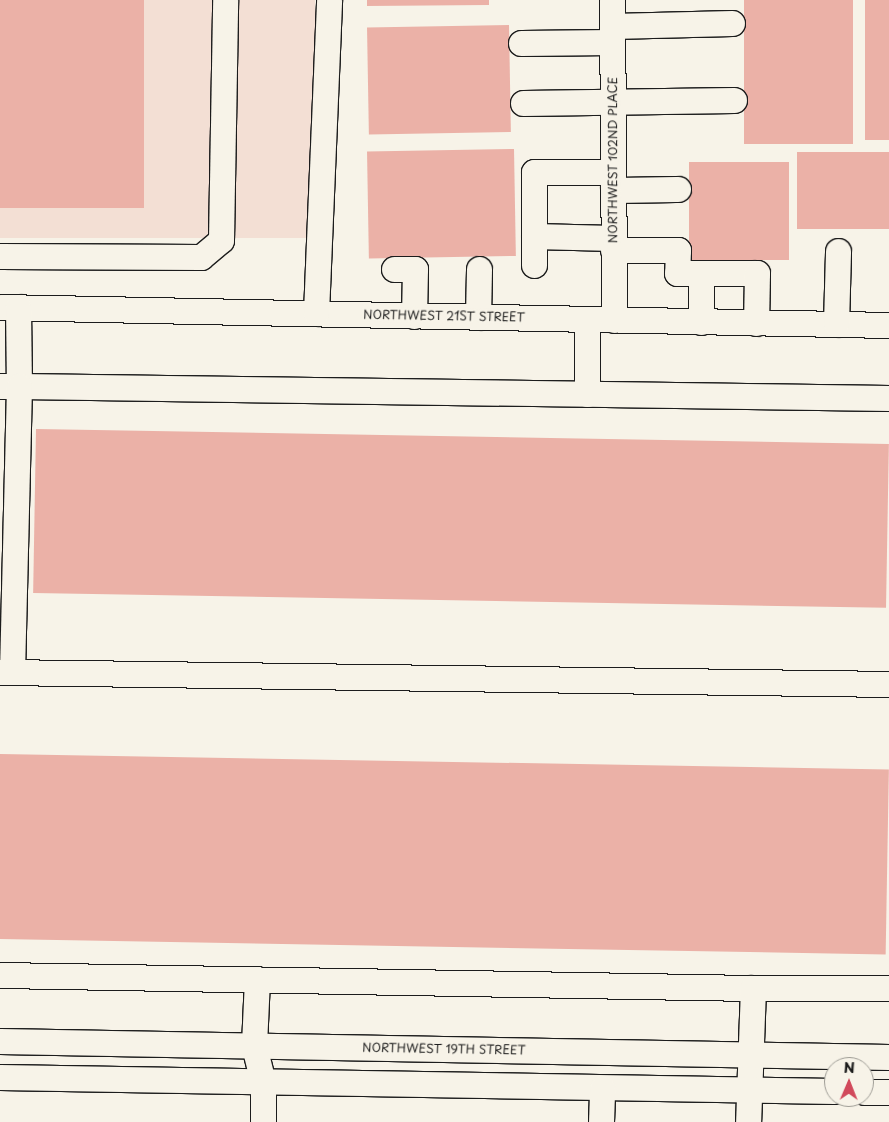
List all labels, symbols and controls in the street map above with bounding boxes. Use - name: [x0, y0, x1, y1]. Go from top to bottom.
- street label: NORTHWEST 102ND PLACE: [606, 76, 620, 244]
- street label: NORTHWEST 21ST STREET: [362, 307, 526, 325]
- street label: NORTHWEST 19TH STREET: [362, 1040, 526, 1058]
- north arrow: [824, 1057, 874, 1107]
- text: N: [844, 1057, 855, 1078]

